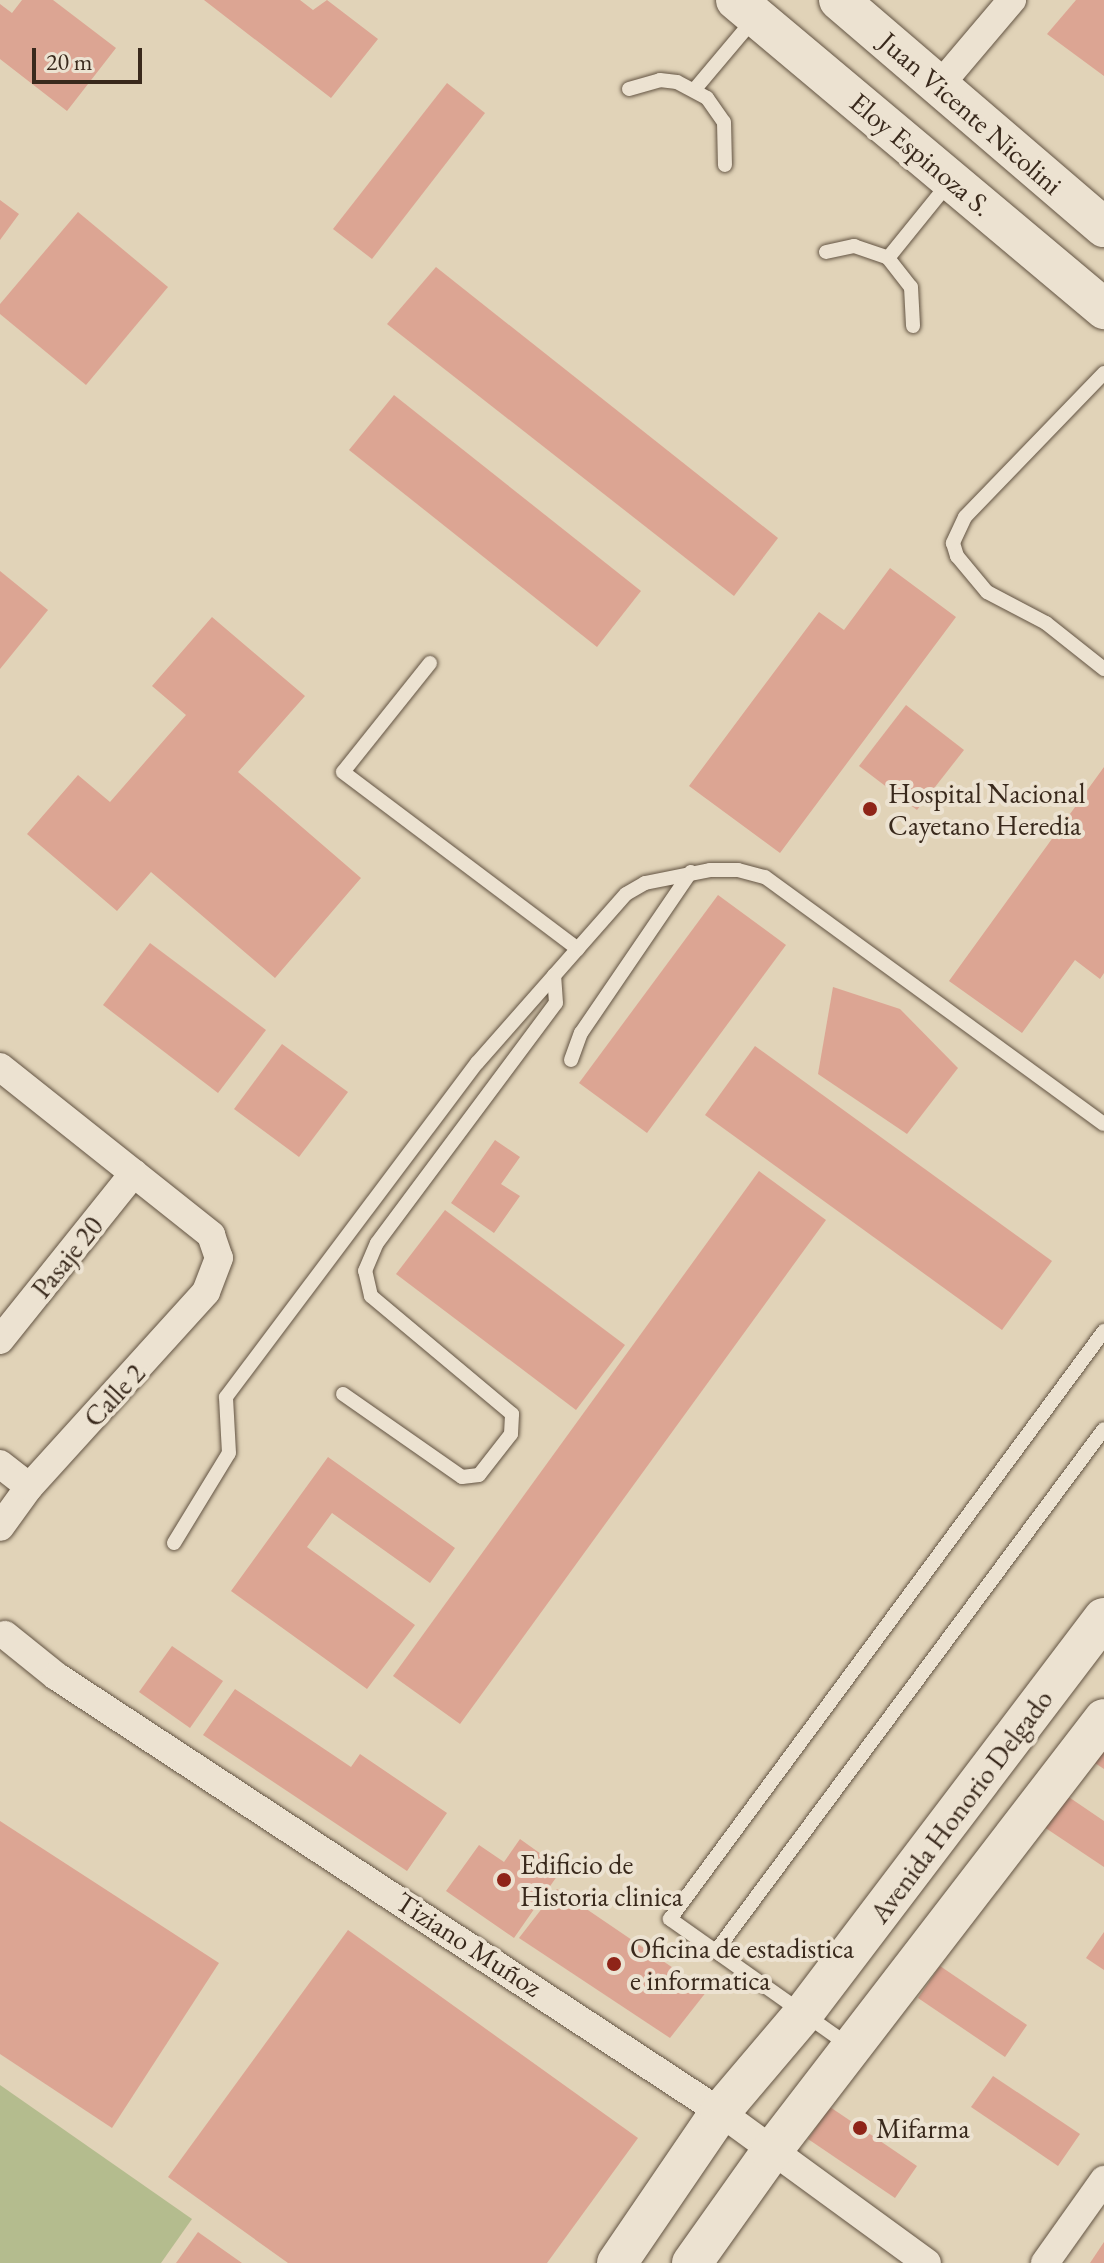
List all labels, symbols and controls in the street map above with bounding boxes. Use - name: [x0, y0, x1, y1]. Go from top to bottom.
- street label: Juan Vicente Nicolini: [873, 24, 1069, 202]
- scale bar: [36, 32, 146, 82]
- text: 20 m: [46, 46, 93, 77]
- street label: Eloy Espinoza S.: [843, 85, 999, 223]
- place label: Hospital Nacional Cayetano Heredia: [888, 776, 1085, 842]
- marker: Hospital Nacional Cayetano Heredia: [859, 798, 881, 820]
- street label: Pasaje 20: [24, 1210, 110, 1304]
- street label: Calle 2: [76, 1356, 152, 1434]
- street label: Avenida Honorio Delgado: [862, 1683, 1060, 1929]
- place label: Edificio de Historia clinica: [520, 1847, 683, 1913]
- marker: Edificio de Historia clinica: [495, 1871, 513, 1889]
- street label: Tiziano Muñoz: [390, 1884, 548, 2004]
- place label: Oficina de estadistica e informatica: [630, 1931, 854, 1997]
- marker: Oficina de estadistica e informatica: [605, 1955, 623, 1973]
- place label: Mifarma: [876, 2111, 970, 2145]
- marker: Mifarma: [851, 2119, 869, 2137]

